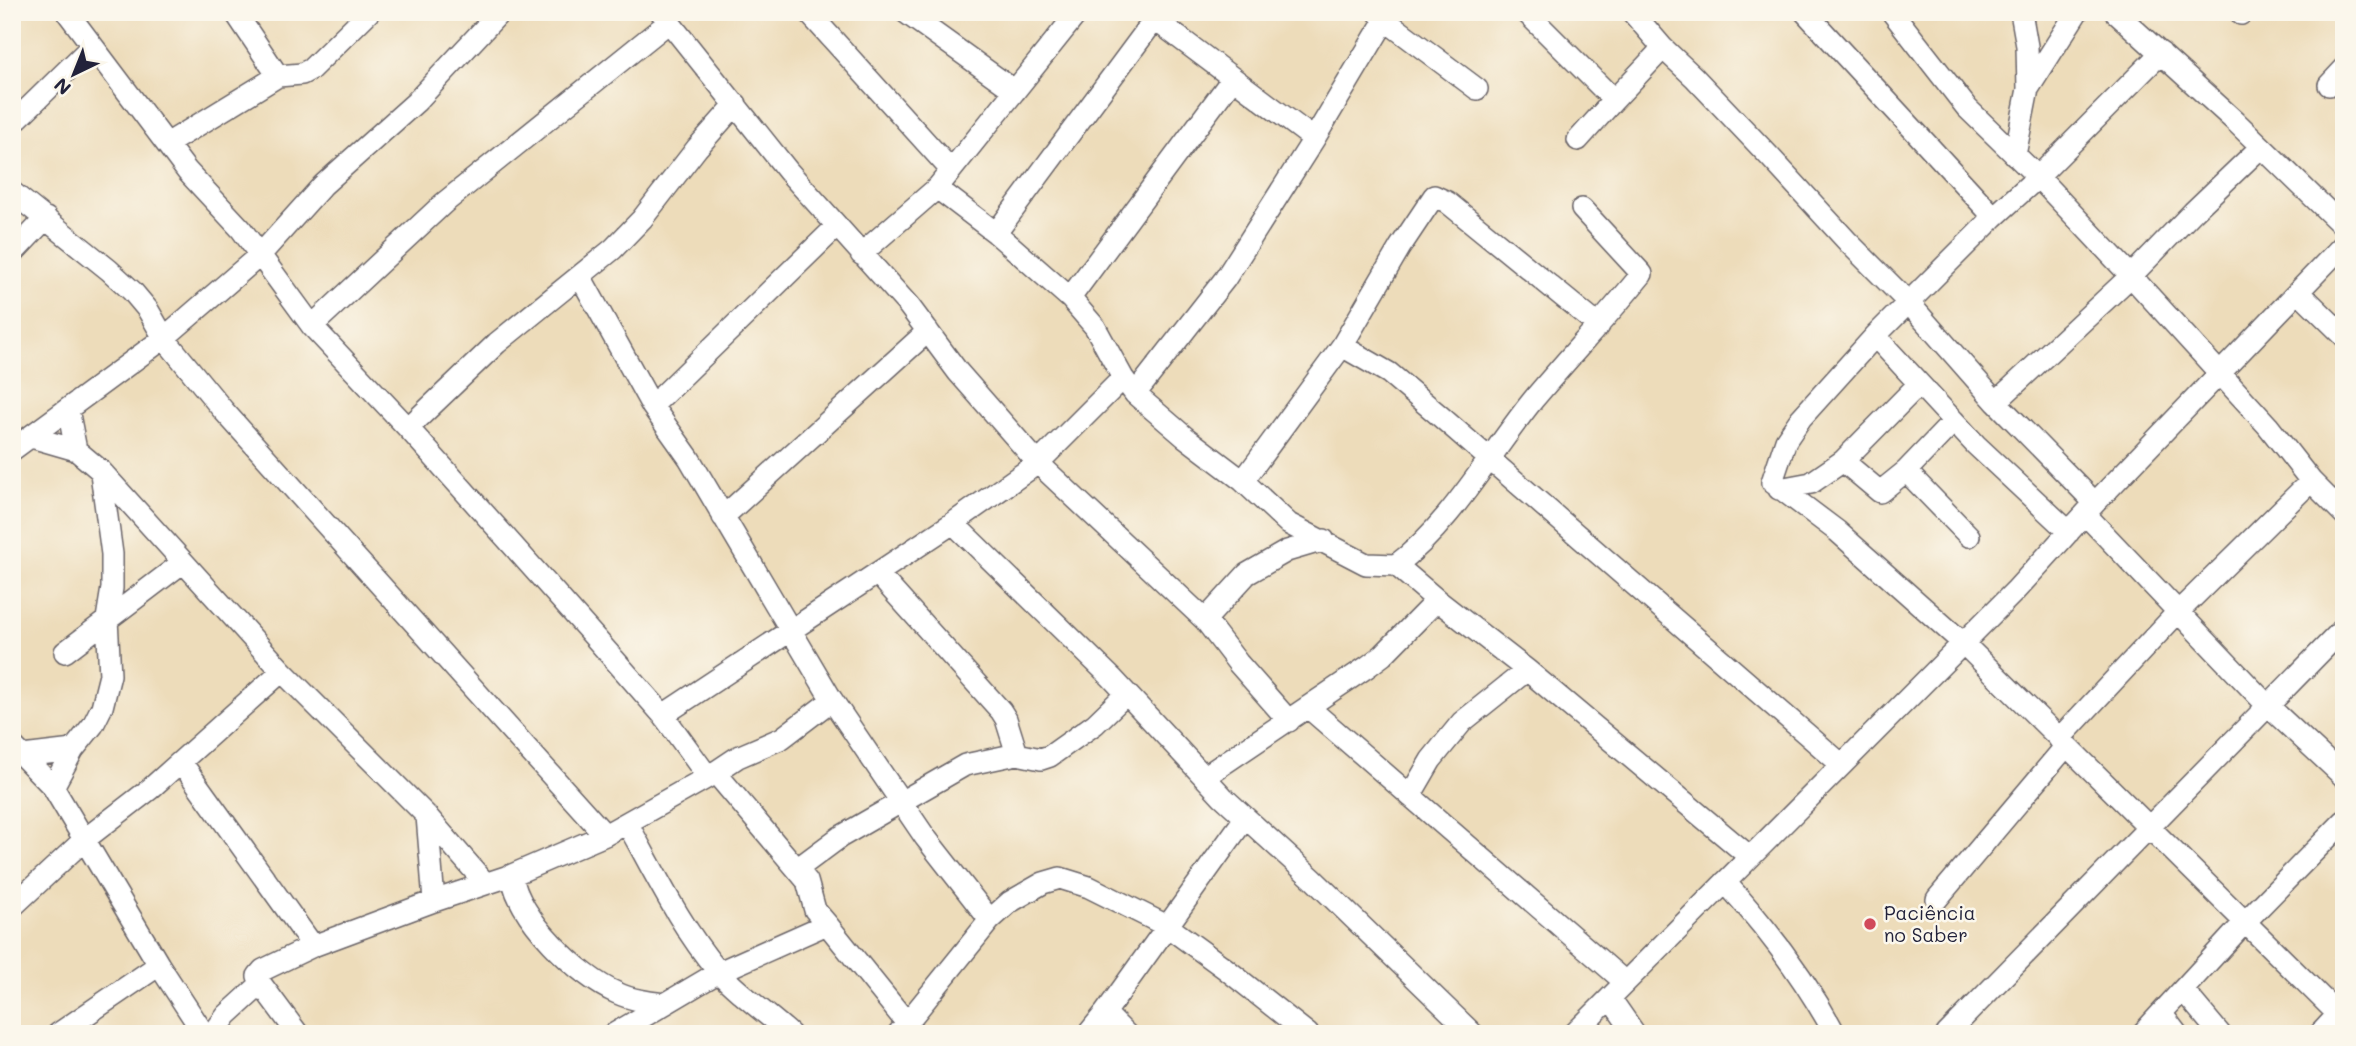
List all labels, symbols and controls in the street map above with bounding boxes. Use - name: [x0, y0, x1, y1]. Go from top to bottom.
- north arrow: [38, 38, 108, 108]
- text: N: [48, 73, 76, 101]
- place label: Paciência no Saber: [1884, 900, 1976, 947]
- marker: Paciência no Saber: [1862, 916, 1878, 932]

